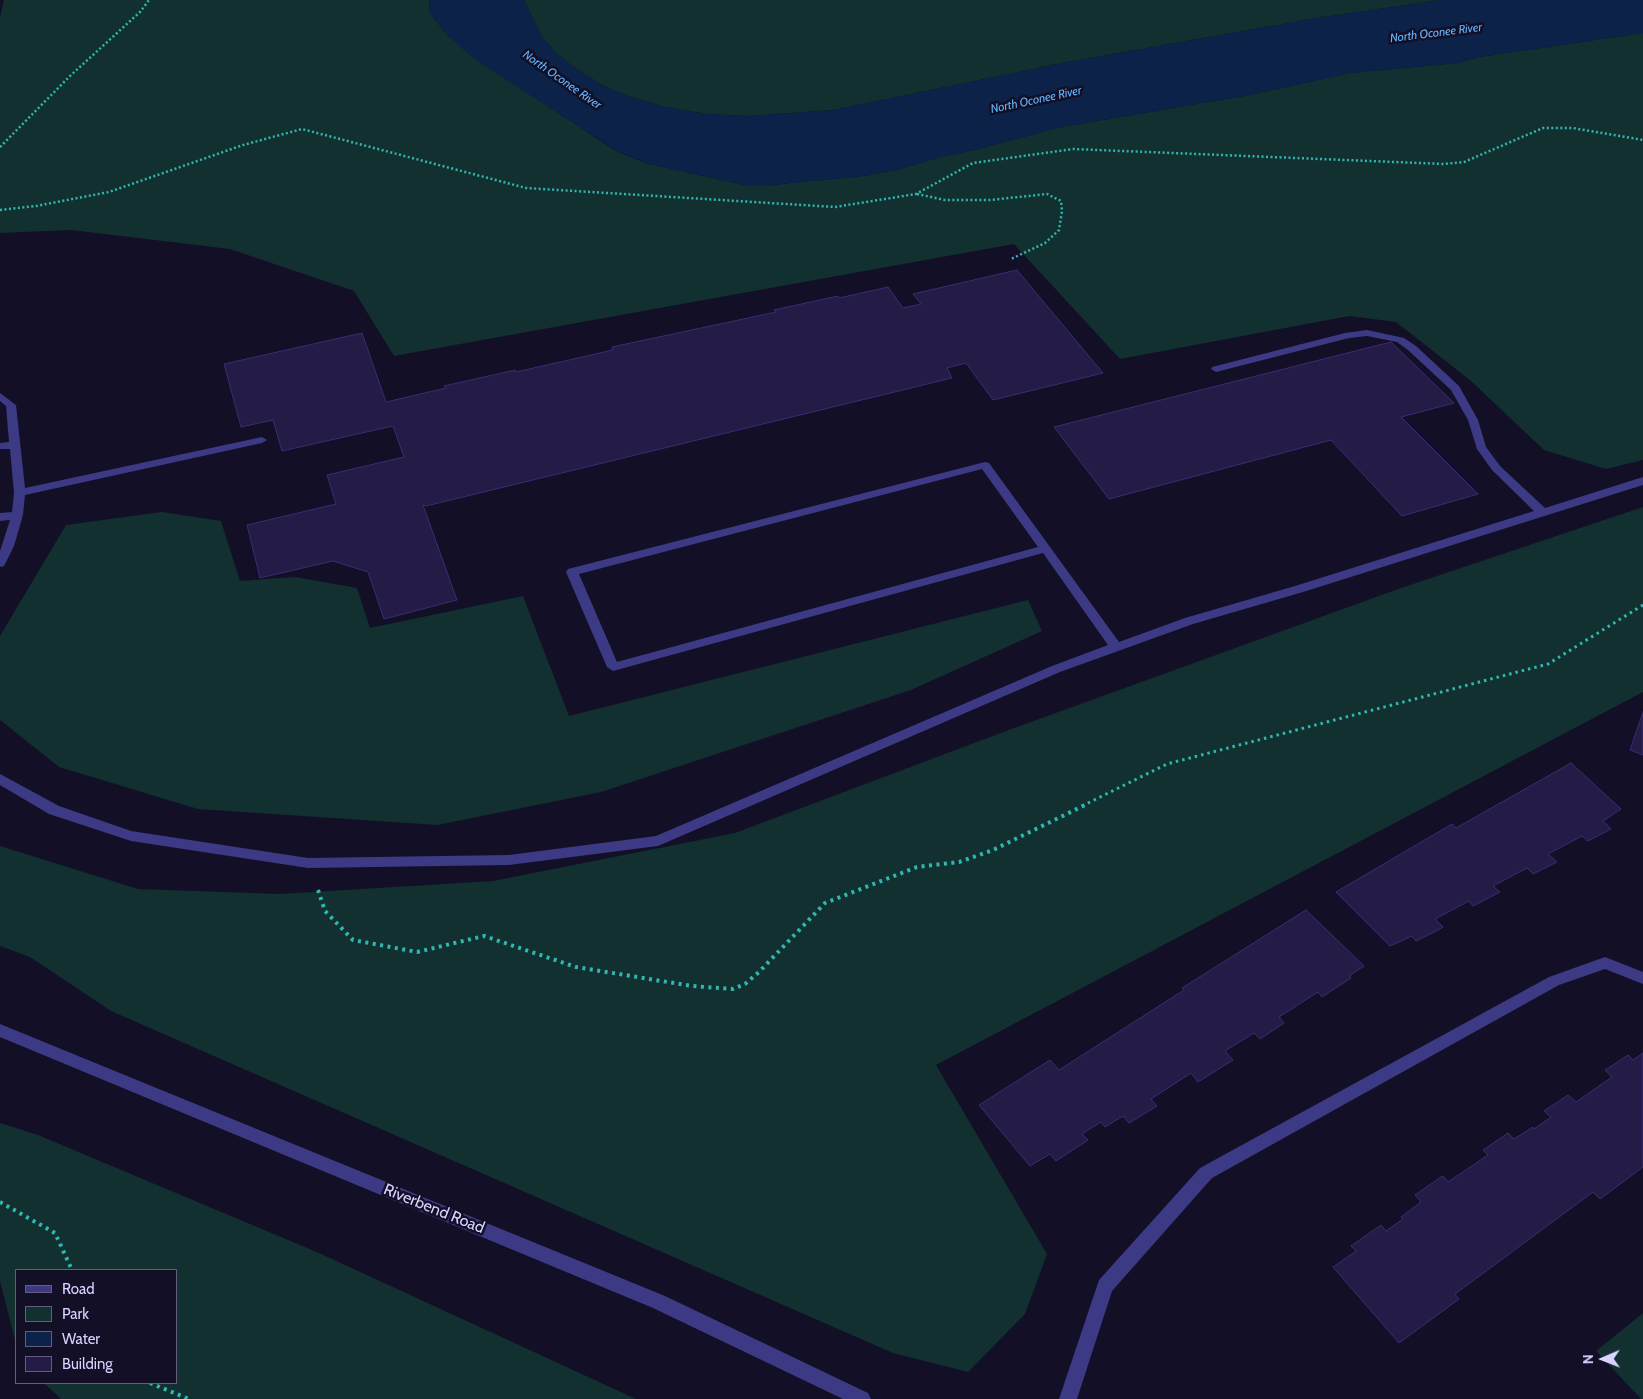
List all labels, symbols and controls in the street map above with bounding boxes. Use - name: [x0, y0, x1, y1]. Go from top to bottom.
- water label: North Oconee River: [1389, 20, 1483, 46]
- water label: North Oconee River: [520, 48, 604, 112]
- water label: North Oconee River: [989, 83, 1083, 117]
- street label: Riverbend Road: [381, 1180, 487, 1238]
- legend: [15, 1269, 178, 1384]
- text: Road: [62, 1280, 95, 1298]
- text: Park: [62, 1305, 89, 1323]
- text: Water: [62, 1330, 100, 1348]
- north arrow: [1578, 1334, 1628, 1384]
- text: N: [1579, 1354, 1597, 1364]
- text: Building: [62, 1355, 113, 1373]

